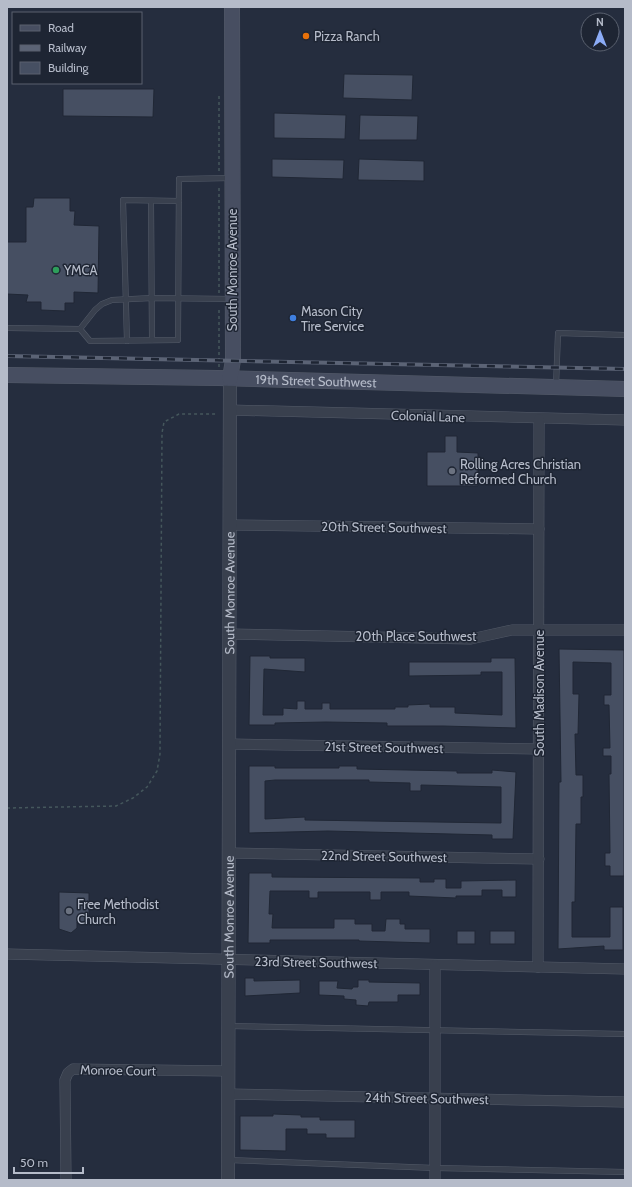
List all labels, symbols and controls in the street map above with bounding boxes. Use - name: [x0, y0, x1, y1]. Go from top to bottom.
- legend: [12, 12, 142, 84]
- north arrow: [580, 12, 620, 52]
- text: N: [596, 15, 604, 29]
- text: Road: [48, 20, 74, 35]
- place label: Pizza Ranch: [314, 28, 380, 44]
- marker: Pizza Ranch: [301, 31, 311, 41]
- text: Railway: [48, 40, 86, 55]
- text: Building: [48, 60, 90, 75]
- street label: South Monroe Avenue: [224, 208, 240, 331]
- place label: YMCA: [63, 262, 98, 278]
- marker: YMCA: [51, 265, 61, 275]
- place label: Mason City Tire Service: [301, 303, 364, 334]
- marker: Mason City Tire Service: [288, 313, 298, 323]
- street label: 19th Street Southwest: [255, 371, 377, 390]
- street label: Colonial Lane: [391, 407, 466, 425]
- place label: Rolling Acres Christian Reformed Church: [460, 456, 581, 487]
- marker: Rolling Acres Christian Reformed Church: [447, 466, 457, 476]
- street label: 20th Street Southwest: [321, 518, 447, 536]
- street label: South Monroe Avenue: [221, 531, 238, 654]
- street label: 20th Place Southwest: [356, 628, 477, 644]
- street label: South Madison Avenue: [531, 629, 547, 756]
- street label: 21st Street Southwest: [325, 738, 444, 756]
- street label: 22nd Street Southwest: [321, 847, 448, 865]
- street label: South Monroe Avenue: [221, 855, 237, 978]
- place label: Free Methodist Church: [77, 896, 159, 927]
- marker: Free Methodist Church: [64, 906, 74, 916]
- street label: 23rd Street Southwest: [254, 953, 378, 971]
- street label: Monroe Court: [80, 1061, 157, 1079]
- street label: 24th Street Southwest: [365, 1089, 490, 1107]
- scale bar: [14, 1149, 83, 1175]
- text: 50 m: [20, 1155, 48, 1170]

